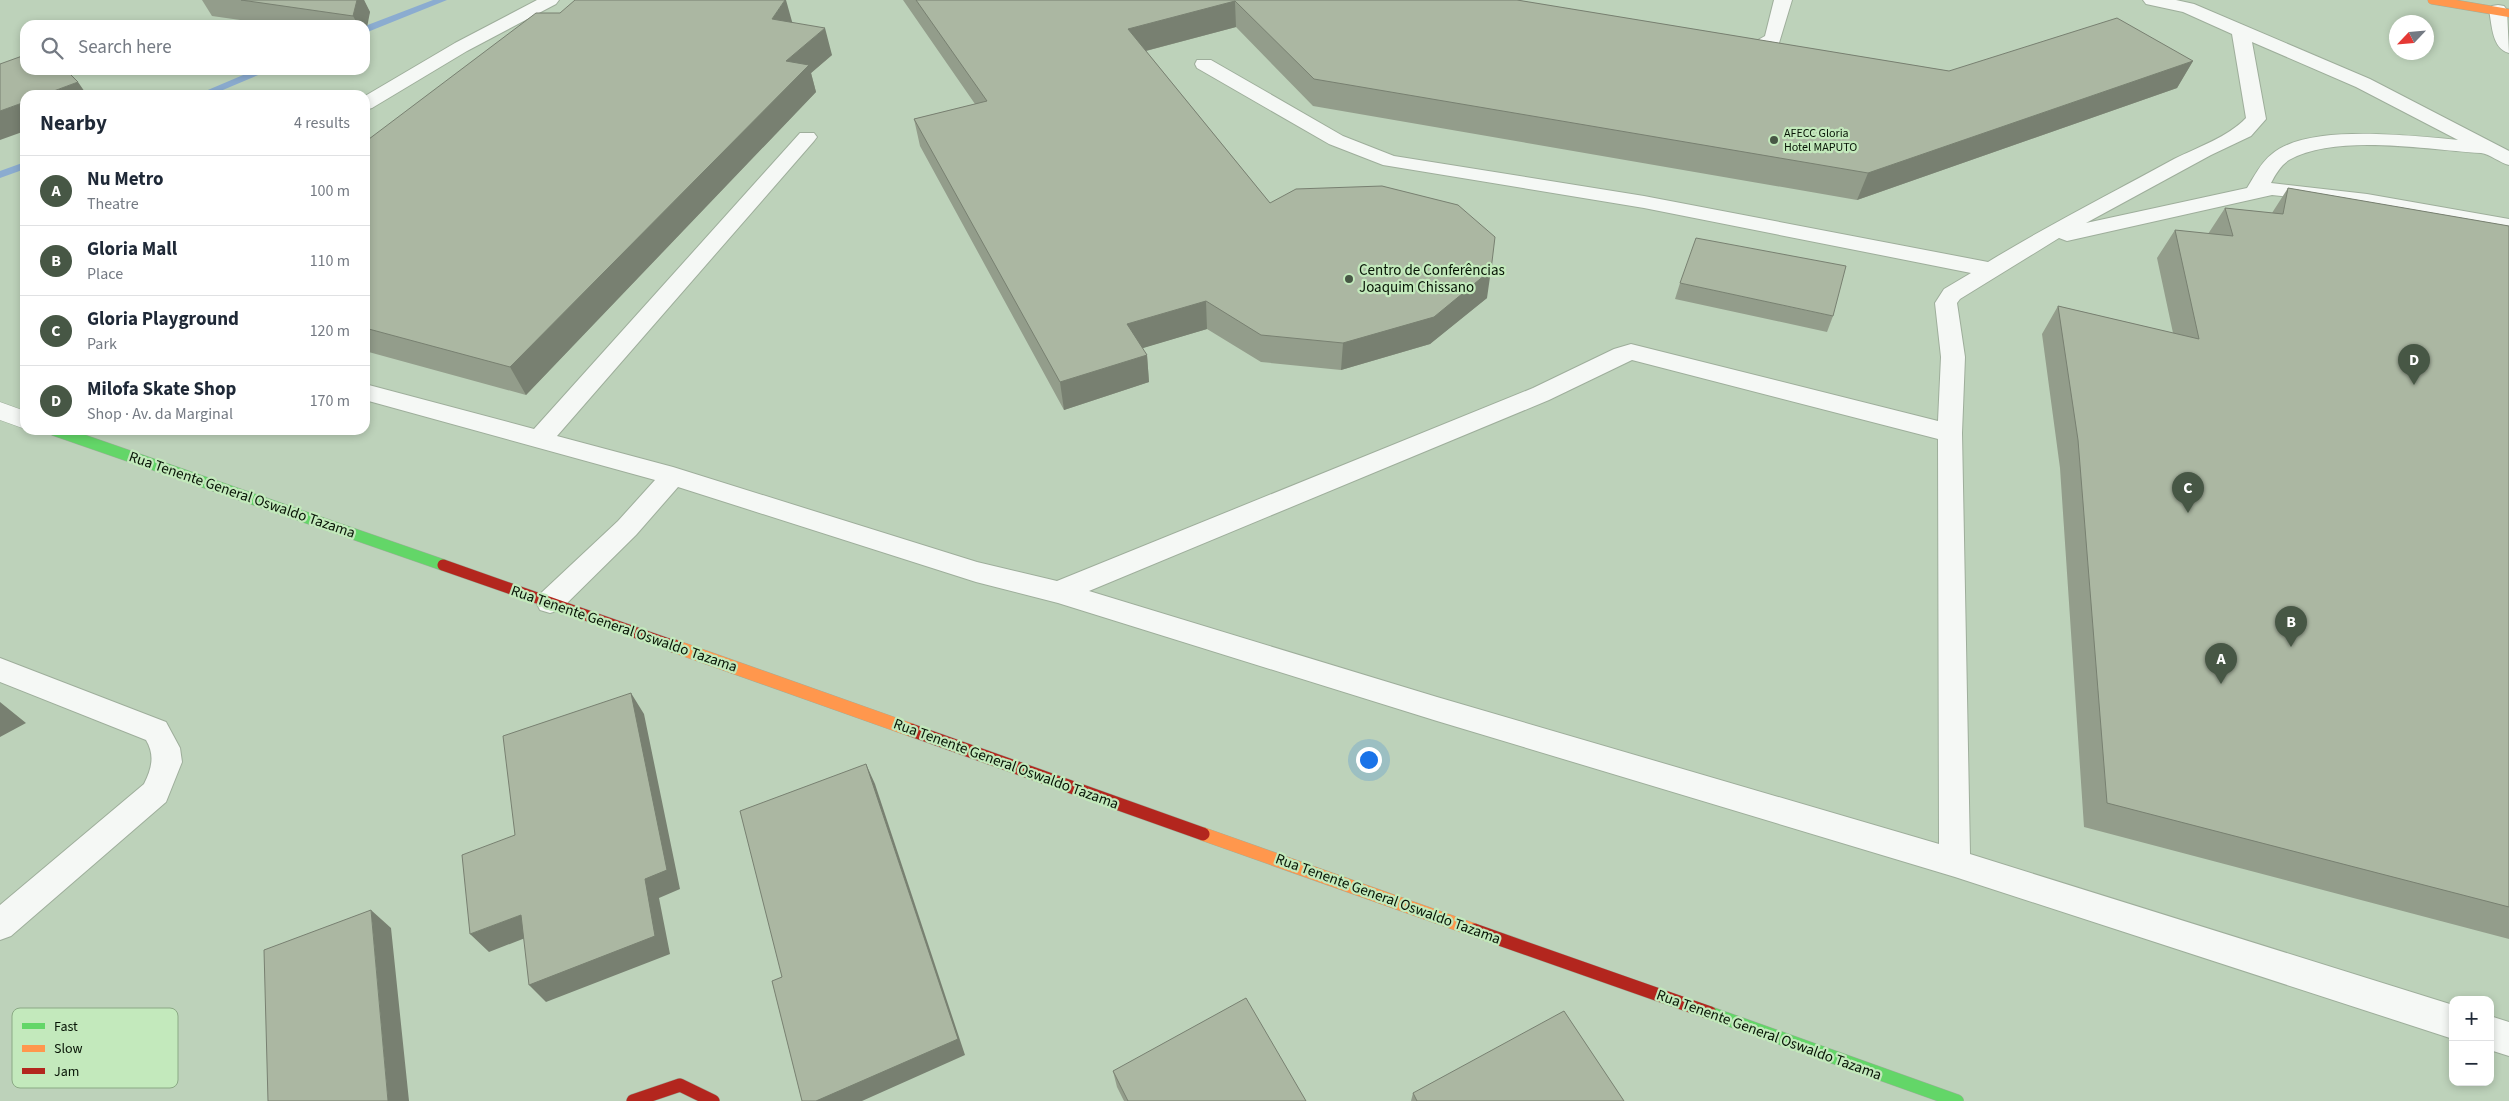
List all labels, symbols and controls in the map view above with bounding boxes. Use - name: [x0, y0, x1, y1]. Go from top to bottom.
- north arrow: [2389, 15, 2434, 60]
- search box: [20, 20, 370, 75]
- icon: search: [38, 34, 66, 62]
- text: Search here: [78, 34, 172, 61]
- text: Nearby: [40, 108, 107, 138]
- text: 4 results: [294, 112, 350, 134]
- place label: AFECC Gloria Hotel MAPUTO: [1784, 125, 1857, 156]
- marker: AFECC Gloria Hotel MAPUTO: [1768, 134, 1780, 146]
- text: Nu Metro: [87, 166, 164, 193]
- text: A: [51, 180, 61, 202]
- text: 100 m: [310, 180, 350, 202]
- text: Theatre: [87, 193, 139, 215]
- text: Gloria Mall: [87, 236, 177, 263]
- text: B: [51, 250, 61, 272]
- text: 110 m: [310, 250, 350, 272]
- place label: Centro de Conferências Joaquim Chissano: [1359, 260, 1505, 298]
- text: Place: [87, 263, 123, 285]
- marker: Centro de Conferências Joaquim Chissano: [1343, 273, 1355, 285]
- text: Gloria Playground: [87, 306, 239, 333]
- text: C: [51, 320, 61, 342]
- text: 120 m: [310, 320, 350, 342]
- text: Park: [87, 333, 117, 355]
- pin: D: [2398, 344, 2430, 385]
- text: Milofa Skate Shop: [87, 376, 236, 403]
- text: D: [51, 390, 61, 412]
- text: 170 m: [310, 390, 350, 412]
- text: Shop · Av. da Marginal: [87, 403, 233, 425]
- street label: Rua Tenente General Oswaldo Tazama: [126, 446, 358, 544]
- pin: C: [2172, 472, 2204, 513]
- street label: Rua Tenente General Oswaldo Tazama: [508, 580, 740, 678]
- pin: B: [2275, 606, 2307, 647]
- pin: A: [2205, 643, 2237, 684]
- street label: Rua Tenente General Oswaldo Tazama: [890, 713, 1122, 815]
- your location: [1356, 747, 1382, 773]
- street label: Rua Tenente General Oswaldo Tazama: [1272, 848, 1504, 950]
- street label: Rua Tenente General Oswaldo Tazama: [1653, 984, 1885, 1086]
- map controls: [2449, 996, 2494, 1086]
- button: +: [2449, 996, 2494, 1041]
- legend: [12, 1008, 178, 1088]
- text: Fast: [54, 1017, 78, 1037]
- text: Slow: [54, 1039, 83, 1059]
- button: −: [2449, 1041, 2494, 1086]
- text: Jam: [54, 1062, 79, 1082]

